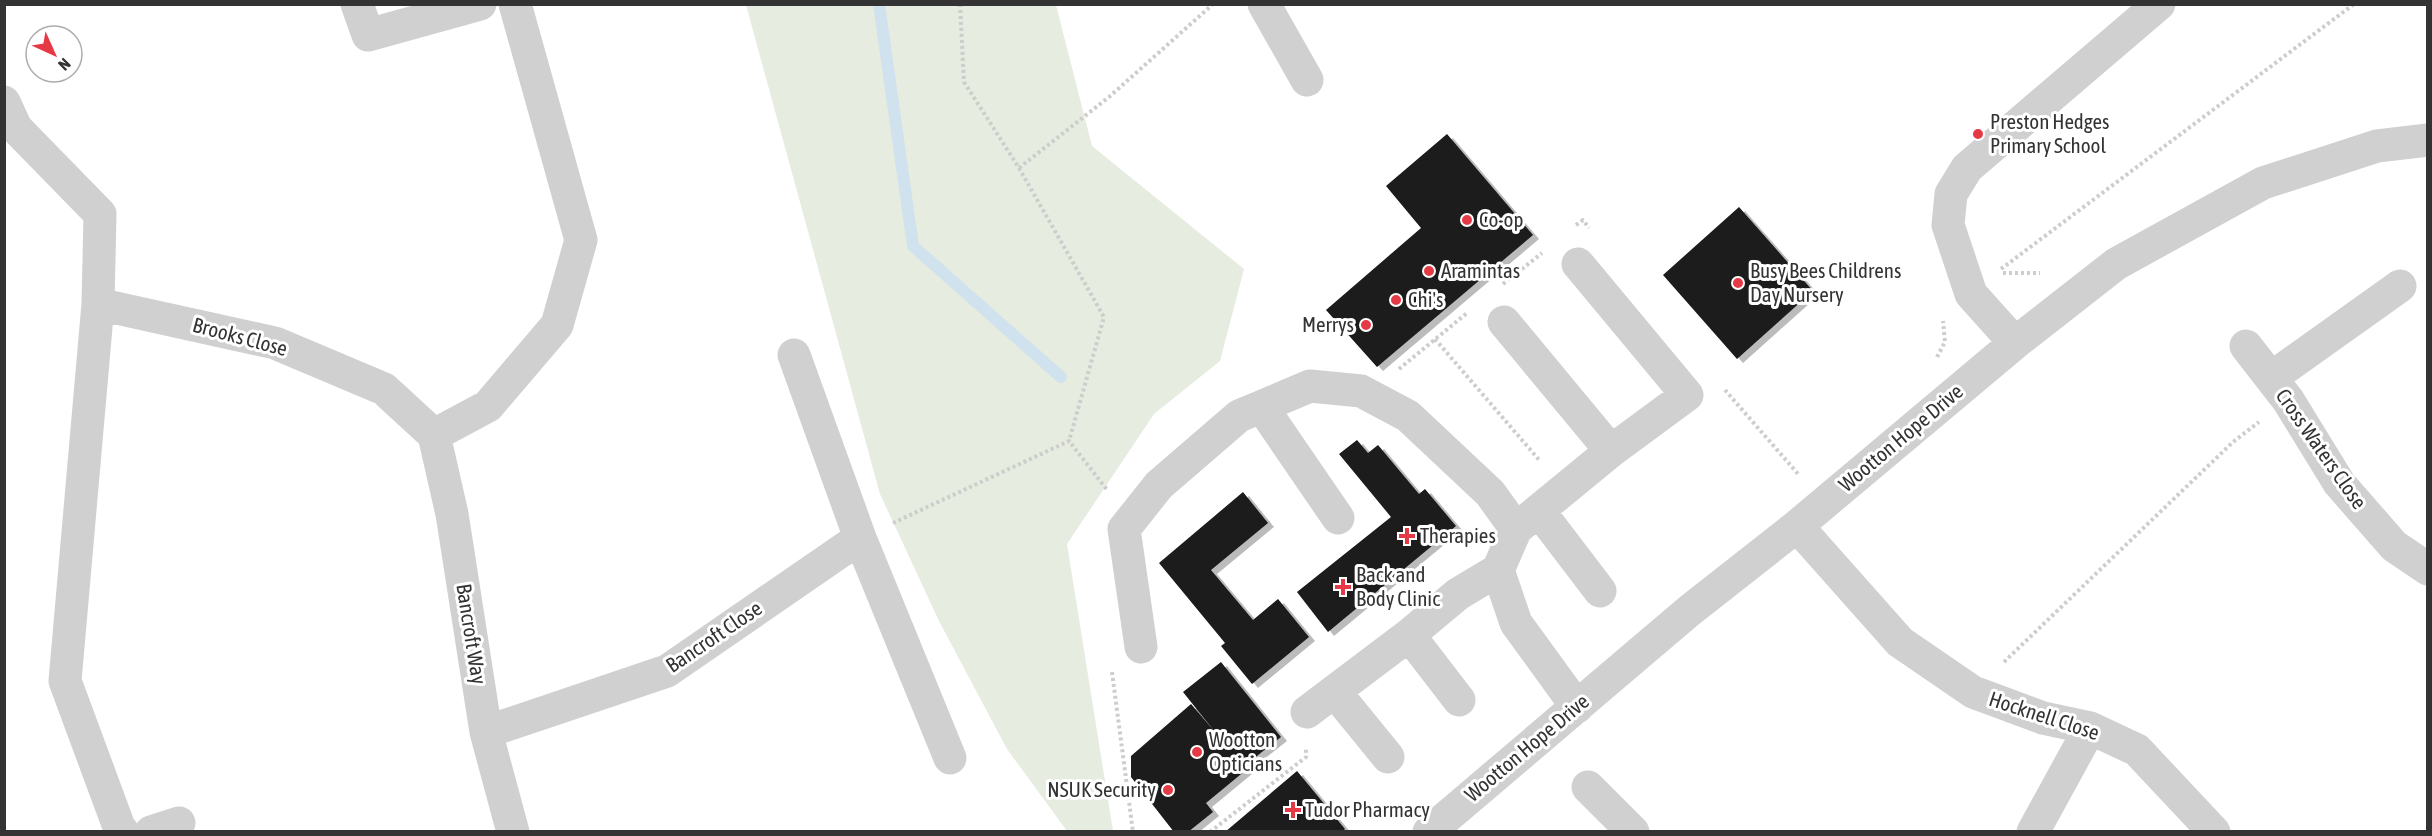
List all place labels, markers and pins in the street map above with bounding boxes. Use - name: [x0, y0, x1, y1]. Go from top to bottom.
- place label: Preston Hedges Primary School: [1990, 109, 2109, 157]
- marker: Preston Hedges Primary School: [1971, 127, 1985, 141]
- place label: Co-op: [1479, 207, 1523, 231]
- marker: Co-op: [1460, 213, 1474, 227]
- place label: Aramintas: [1441, 258, 1520, 282]
- place label: Busy Bees Childrens Day Nursery: [1750, 258, 1901, 306]
- marker: Aramintas: [1422, 264, 1436, 278]
- marker: Busy Bees Childrens Day Nursery: [1731, 276, 1745, 290]
- place label: Chi's: [1408, 287, 1443, 311]
- marker: Chi's: [1389, 293, 1403, 307]
- place label: Merrys: [1302, 312, 1354, 336]
- marker: Merrys: [1359, 318, 1373, 332]
- place label: Therapies: [1420, 523, 1496, 547]
- marker: Therapies: [1398, 527, 1416, 545]
- place label: Back and Body Clinic: [1356, 562, 1440, 610]
- marker: Back and Body Clinic: [1334, 578, 1352, 596]
- place label: Wootton Opticians: [1209, 727, 1282, 775]
- marker: Wootton Opticians: [1190, 745, 1204, 759]
- place label: NSUK Security: [1047, 777, 1156, 801]
- marker: NSUK Security: [1161, 783, 1175, 797]
- place label: Tudor Pharmacy: [1305, 797, 1430, 821]
- marker: Tudor Pharmacy: [1286, 803, 1300, 817]

